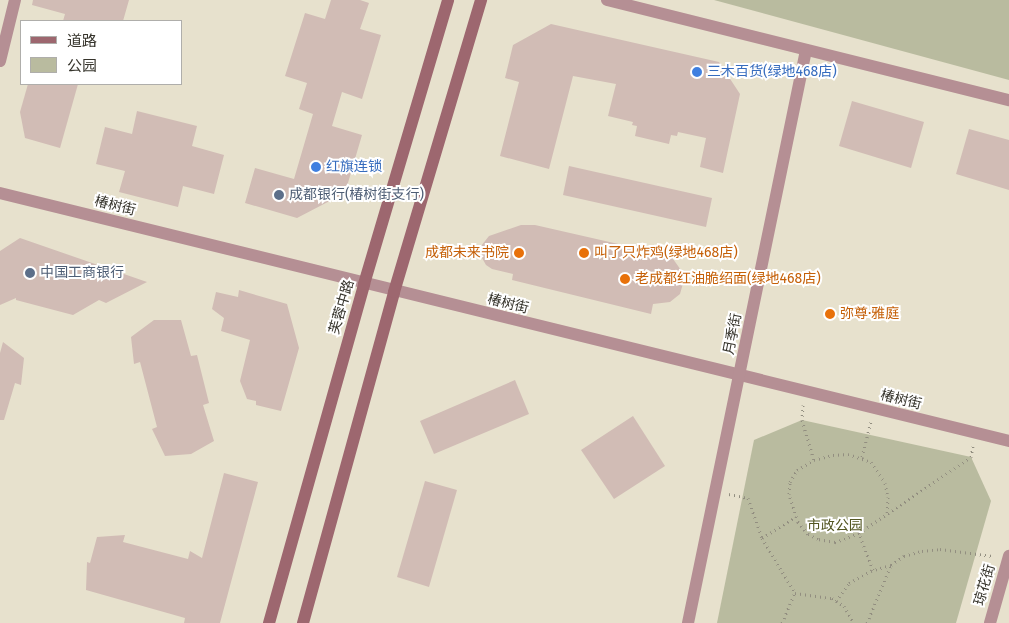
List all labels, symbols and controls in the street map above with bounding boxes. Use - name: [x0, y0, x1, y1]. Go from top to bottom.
- legend: [20, 20, 182, 85]
- text: 道路: [67, 32, 97, 50]
- text: 公园: [67, 57, 97, 75]
- place label: 三木百货(绿地468店): [707, 64, 837, 80]
- marker: 三木百货(绿地468店): [691, 66, 703, 78]
- place label: 红旗连锁: [326, 159, 382, 175]
- marker: 红旗连锁: [310, 161, 322, 173]
- place label: 成都银行(椿树街支行): [289, 187, 424, 203]
- marker: 成都银行(椿树街支行): [273, 189, 285, 201]
- street label: 椿树街: [93, 193, 137, 219]
- place label: 成都未来书院: [425, 245, 509, 261]
- place label: 叫了只炸鸡(绿地468店): [594, 245, 738, 261]
- marker: 成都未来书院: [513, 247, 525, 259]
- marker: 叫了只炸鸡(绿地468店): [578, 247, 590, 259]
- place label: 中国工商银行: [40, 265, 124, 281]
- marker: 中国工商银行: [24, 267, 36, 279]
- place label: 老成都红油脆绍面(绿地468店): [635, 271, 821, 287]
- marker: 老成都红油脆绍面(绿地468店): [619, 273, 631, 285]
- street label: 芙蓉中路: [326, 278, 358, 336]
- street label: 椿树街: [486, 291, 530, 317]
- place label: 弥尊·雅庭: [840, 306, 899, 322]
- marker: 弥尊·雅庭: [824, 308, 836, 320]
- street label: 月季街: [721, 312, 745, 356]
- street label: 椿树街: [879, 387, 923, 413]
- park label: 市政公园: [807, 518, 863, 534]
- street label: 琼花街: [971, 562, 999, 608]

